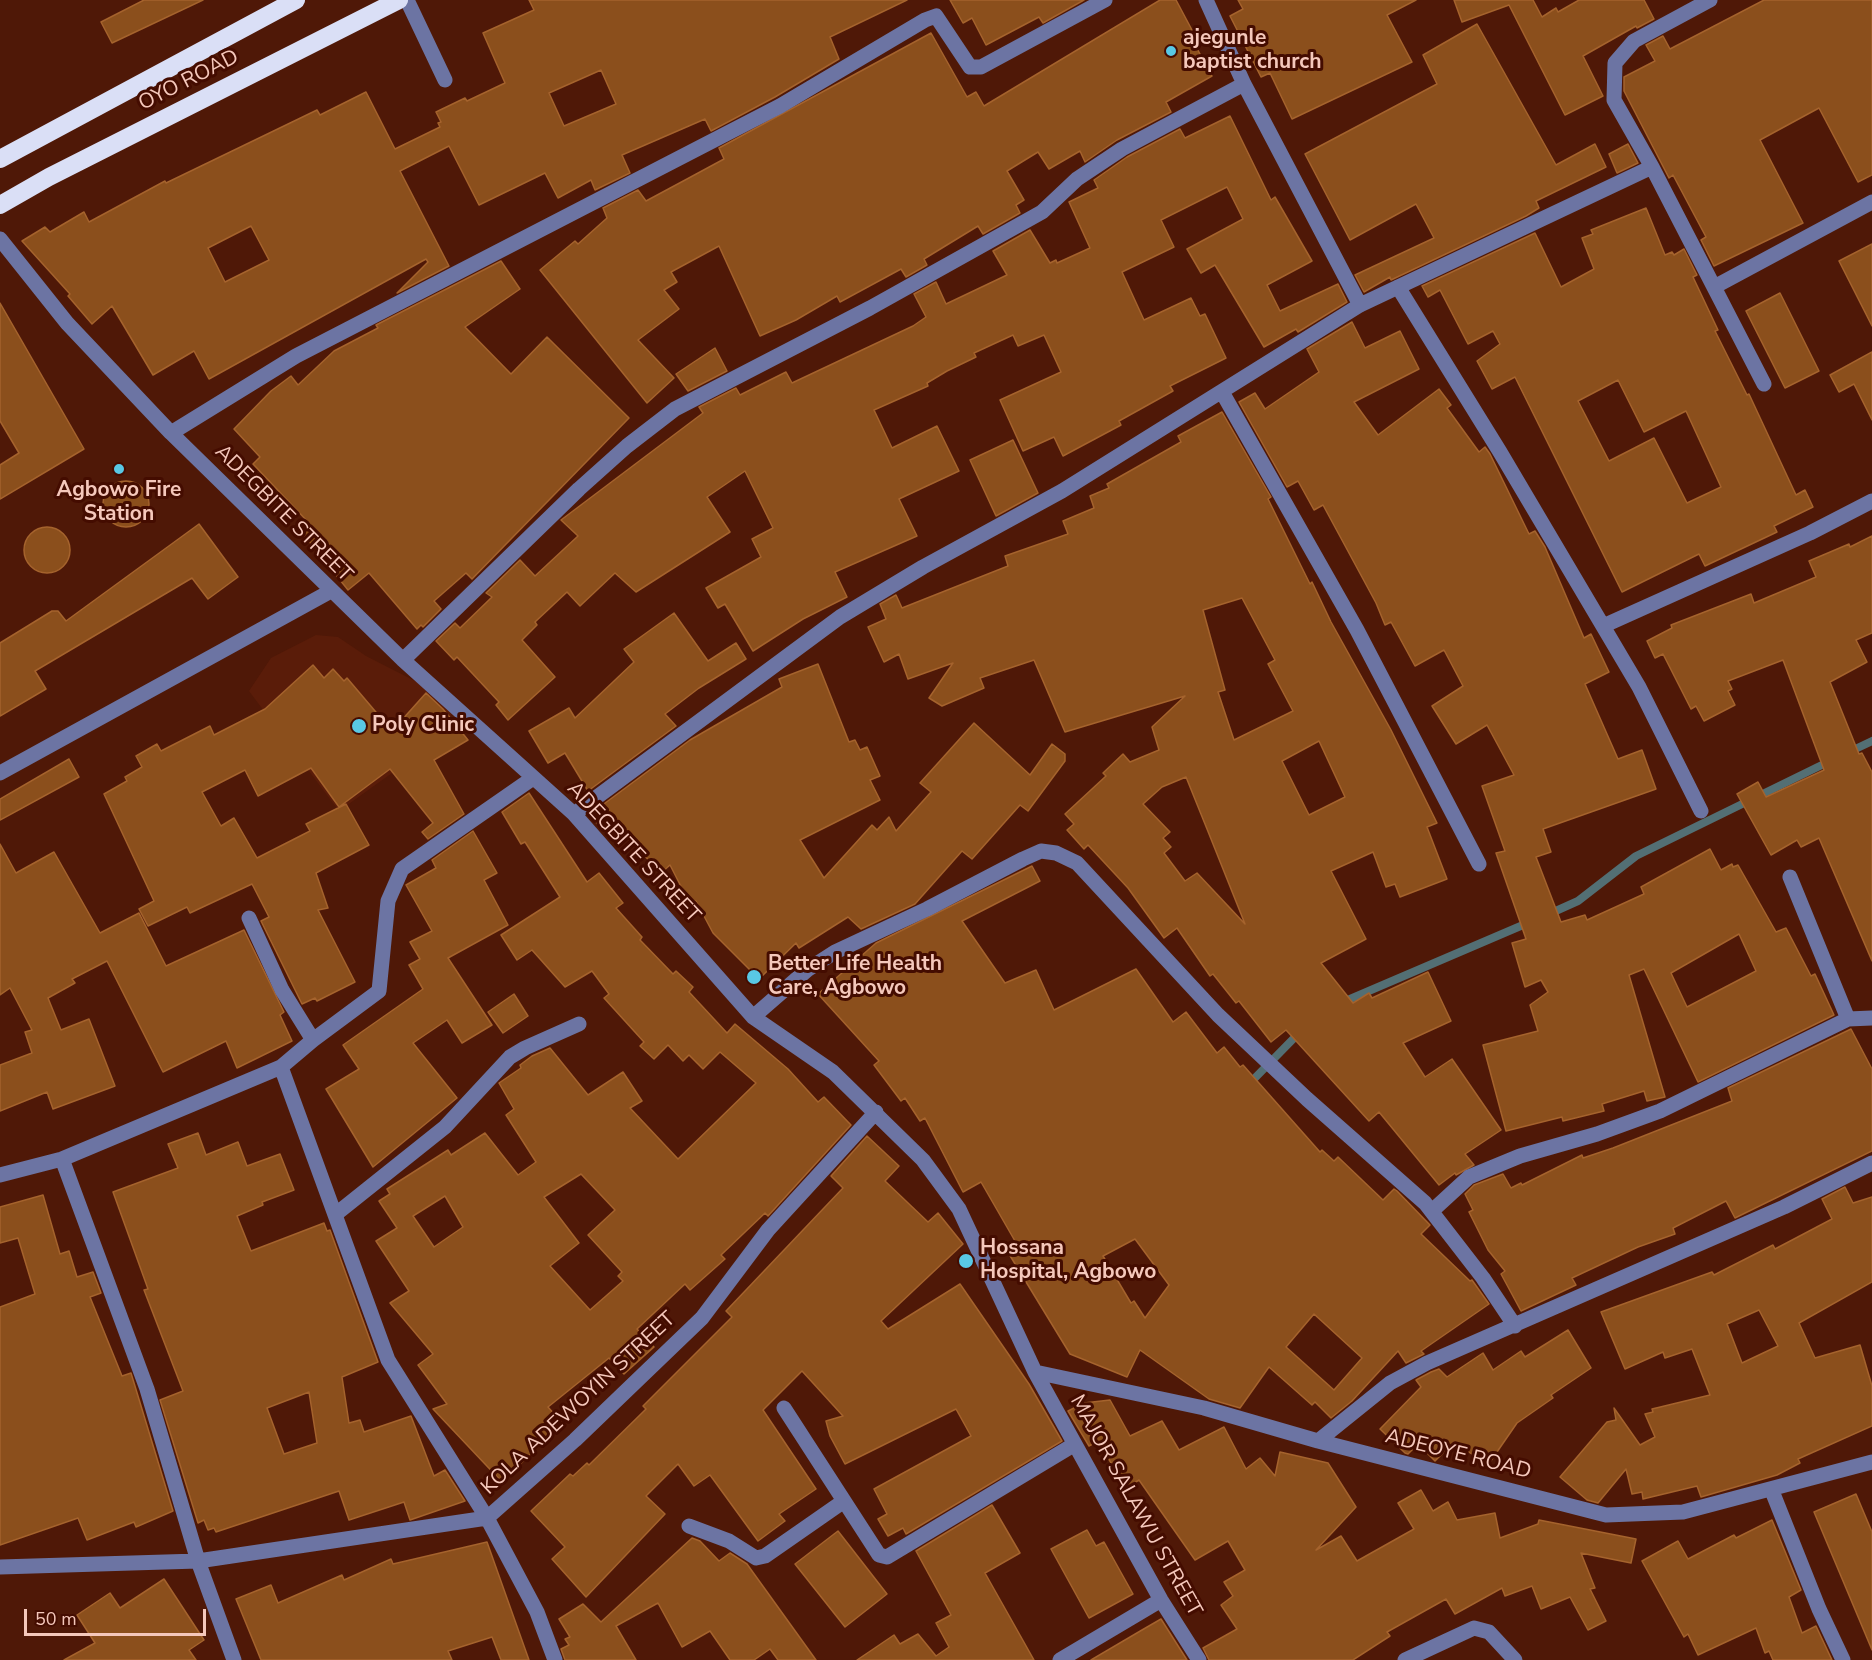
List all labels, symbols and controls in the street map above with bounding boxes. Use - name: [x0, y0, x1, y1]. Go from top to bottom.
- place label: ajegunle baptist church: [1183, 26, 1321, 76]
- marker: ajegunle baptist church: [1164, 44, 1178, 58]
- street label: OYO ROAD: [135, 45, 243, 117]
- street label: ADEGBITE STREET: [209, 440, 357, 588]
- marker: Agbowo Fire Station: [112, 462, 126, 476]
- place label: Agbowo Fire Station: [57, 478, 181, 528]
- place label: Poly Clinic: [372, 713, 474, 739]
- marker: Poly Clinic: [350, 717, 368, 735]
- street label: ADEGBITE STREET: [561, 777, 705, 929]
- place label: Better Life Health Care, Agbowo: [768, 952, 942, 1002]
- marker: Better Life Health Care, Agbowo: [745, 968, 763, 986]
- place label: Hossana Hospital, Agbowo: [980, 1236, 1156, 1286]
- marker: Hossana Hospital, Agbowo: [957, 1252, 975, 1270]
- street label: KOLA ADEWOYIN STREET: [477, 1307, 681, 1501]
- street label: MAJOR SALAWU STREET: [1064, 1391, 1206, 1621]
- street label: ADEOYE ROAD: [1382, 1425, 1534, 1485]
- scale bar: [27, 1597, 208, 1635]
- text: 50 m: [35, 1607, 77, 1631]

